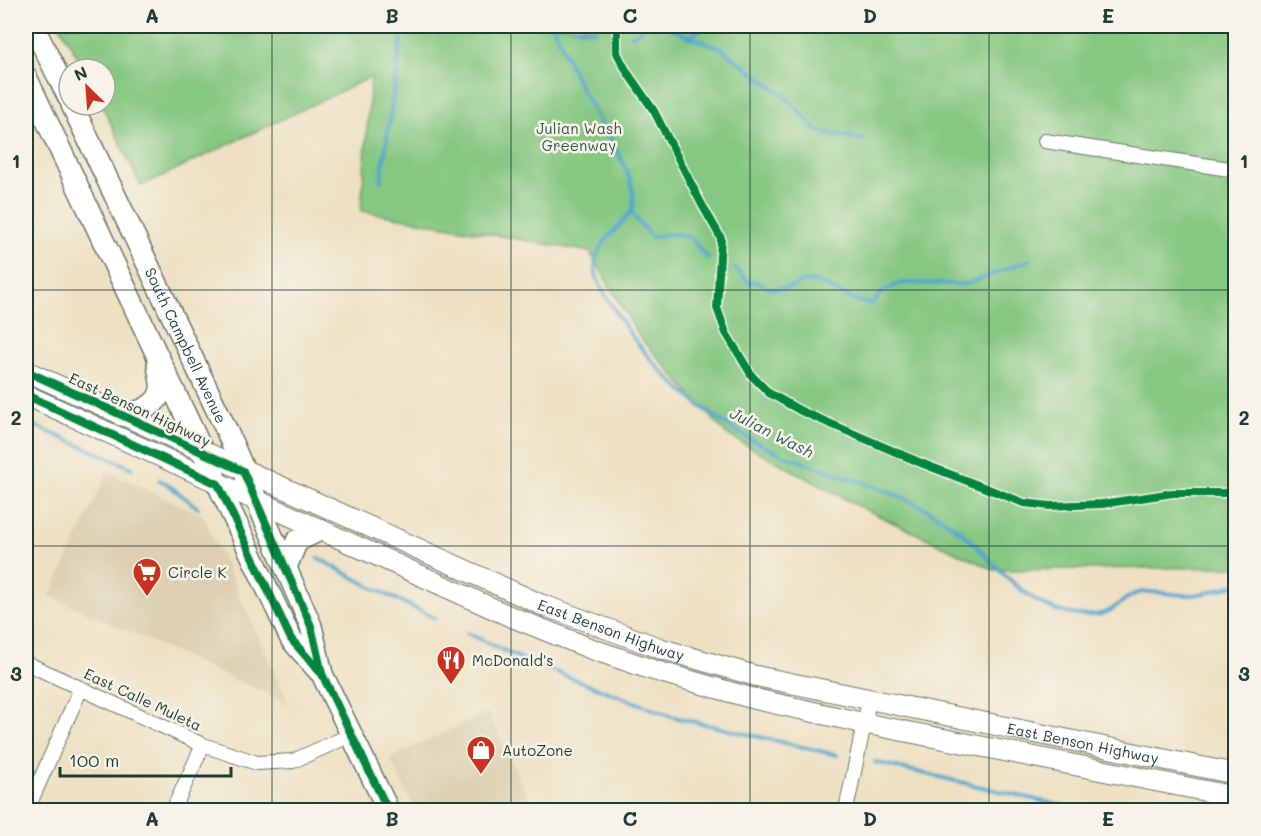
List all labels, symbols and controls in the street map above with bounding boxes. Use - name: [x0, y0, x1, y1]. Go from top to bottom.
- text: A: [145, 2, 159, 28]
- text: B: [385, 2, 399, 28]
- text: C: [623, 2, 638, 28]
- text: D: [863, 2, 877, 28]
- text: E: [1102, 2, 1114, 28]
- north arrow: [57, 57, 117, 117]
- text: N: [71, 61, 90, 85]
- park label: Julian Wash Greenway: [536, 118, 622, 155]
- text: 1: [12, 147, 20, 173]
- text: 1: [1240, 147, 1248, 173]
- street label: South Campbell Avenue: [141, 264, 232, 426]
- street label: East Benson Highway: [66, 367, 214, 451]
- water label: Julian Wash: [727, 402, 817, 462]
- text: 2: [10, 404, 22, 430]
- text: 2: [1238, 404, 1250, 430]
- supermarket icon: Circle K: [131, 556, 163, 598]
- place label: Circle K: [168, 562, 227, 582]
- street label: East Benson Highway: [535, 594, 687, 665]
- restaurant icon: McDonald's: [435, 644, 467, 686]
- place label: McDonald's: [472, 650, 554, 670]
- text: 3: [10, 660, 22, 686]
- text: 3: [1238, 660, 1250, 686]
- street label: East Calle Muleta: [81, 663, 205, 735]
- street label: East Benson Highway: [1005, 718, 1161, 768]
- shop icon: AutoZone: [465, 734, 497, 776]
- scale bar: [60, 740, 231, 778]
- place label: AutoZone: [502, 740, 573, 760]
- text: 100 m: [69, 748, 119, 772]
- text: A: [145, 805, 159, 831]
- text: B: [385, 805, 399, 831]
- text: C: [623, 805, 638, 831]
- text: D: [863, 805, 877, 831]
- text: E: [1102, 805, 1114, 831]

